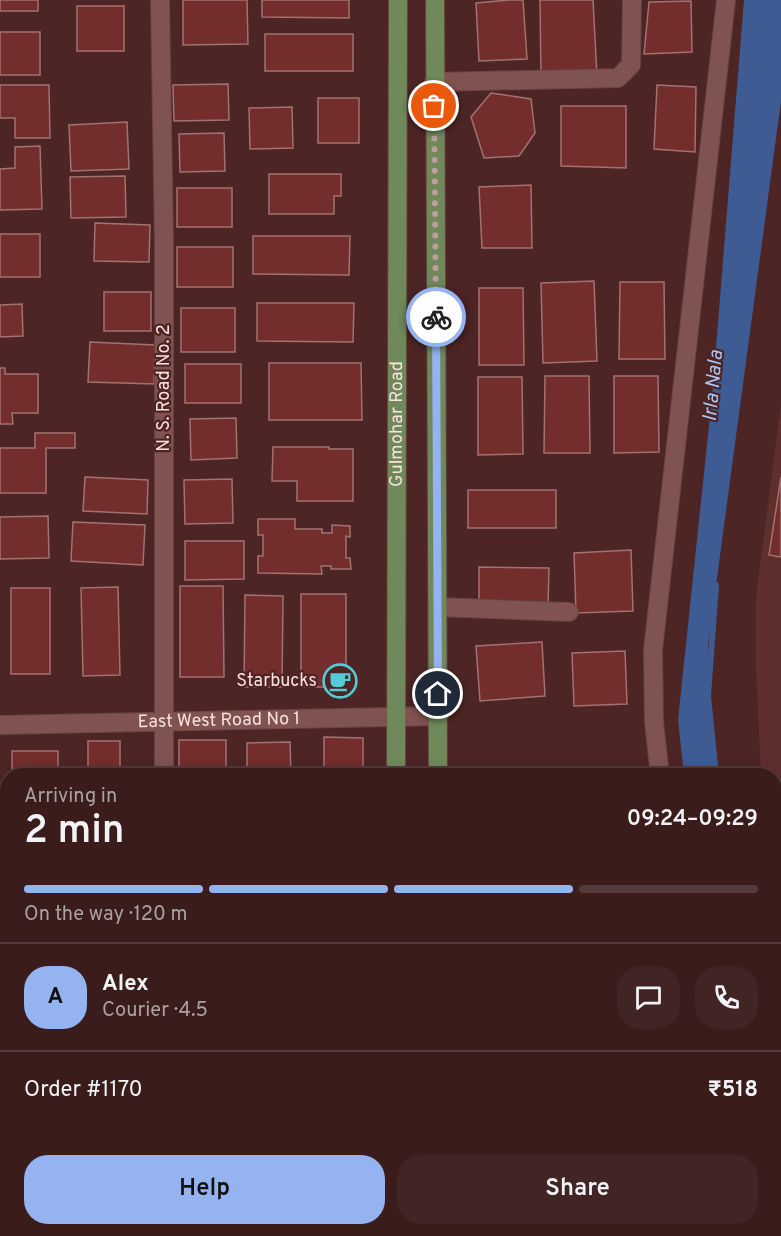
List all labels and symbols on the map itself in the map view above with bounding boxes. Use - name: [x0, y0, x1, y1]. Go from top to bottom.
- pin: [408, 80, 459, 131]
- courier: [406, 287, 466, 347]
- street label: N. S. Road No. 2: [153, 324, 176, 452]
- water label: Irla Nala: [698, 349, 730, 423]
- street label: Gulmohar Road: [385, 361, 409, 487]
- cafe icon: Starbucks: [322, 663, 358, 699]
- pin: [412, 668, 463, 719]
- place label: Starbucks: [236, 670, 317, 693]
- street label: East West Road No 1: [138, 707, 300, 734]

